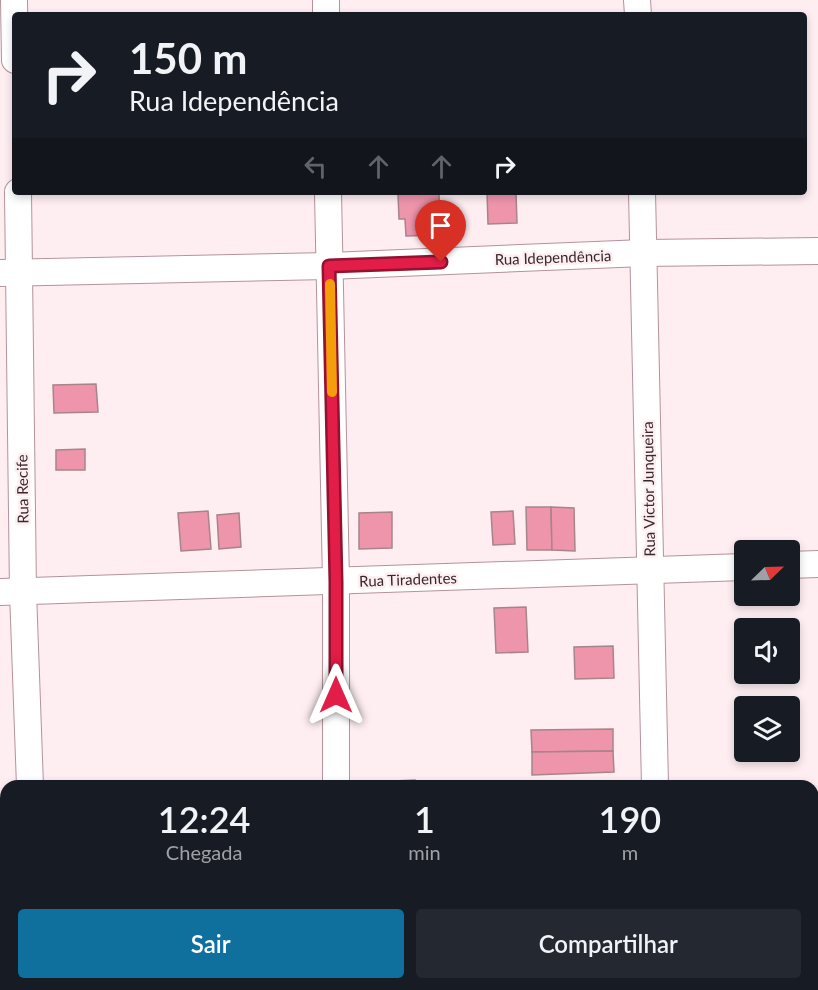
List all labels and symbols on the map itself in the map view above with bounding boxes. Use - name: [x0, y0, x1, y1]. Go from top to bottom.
- pin: [415, 200, 466, 262]
- street label: Rua Idependência: [494, 246, 612, 268]
- street label: Rua Victor Junqueira: [638, 421, 658, 557]
- street label: Rua Recife: [12, 454, 32, 524]
- north arrow: [734, 540, 800, 606]
- street label: Rua Tiradentes: [359, 568, 457, 590]
- position arrow: [304, 663, 368, 727]

